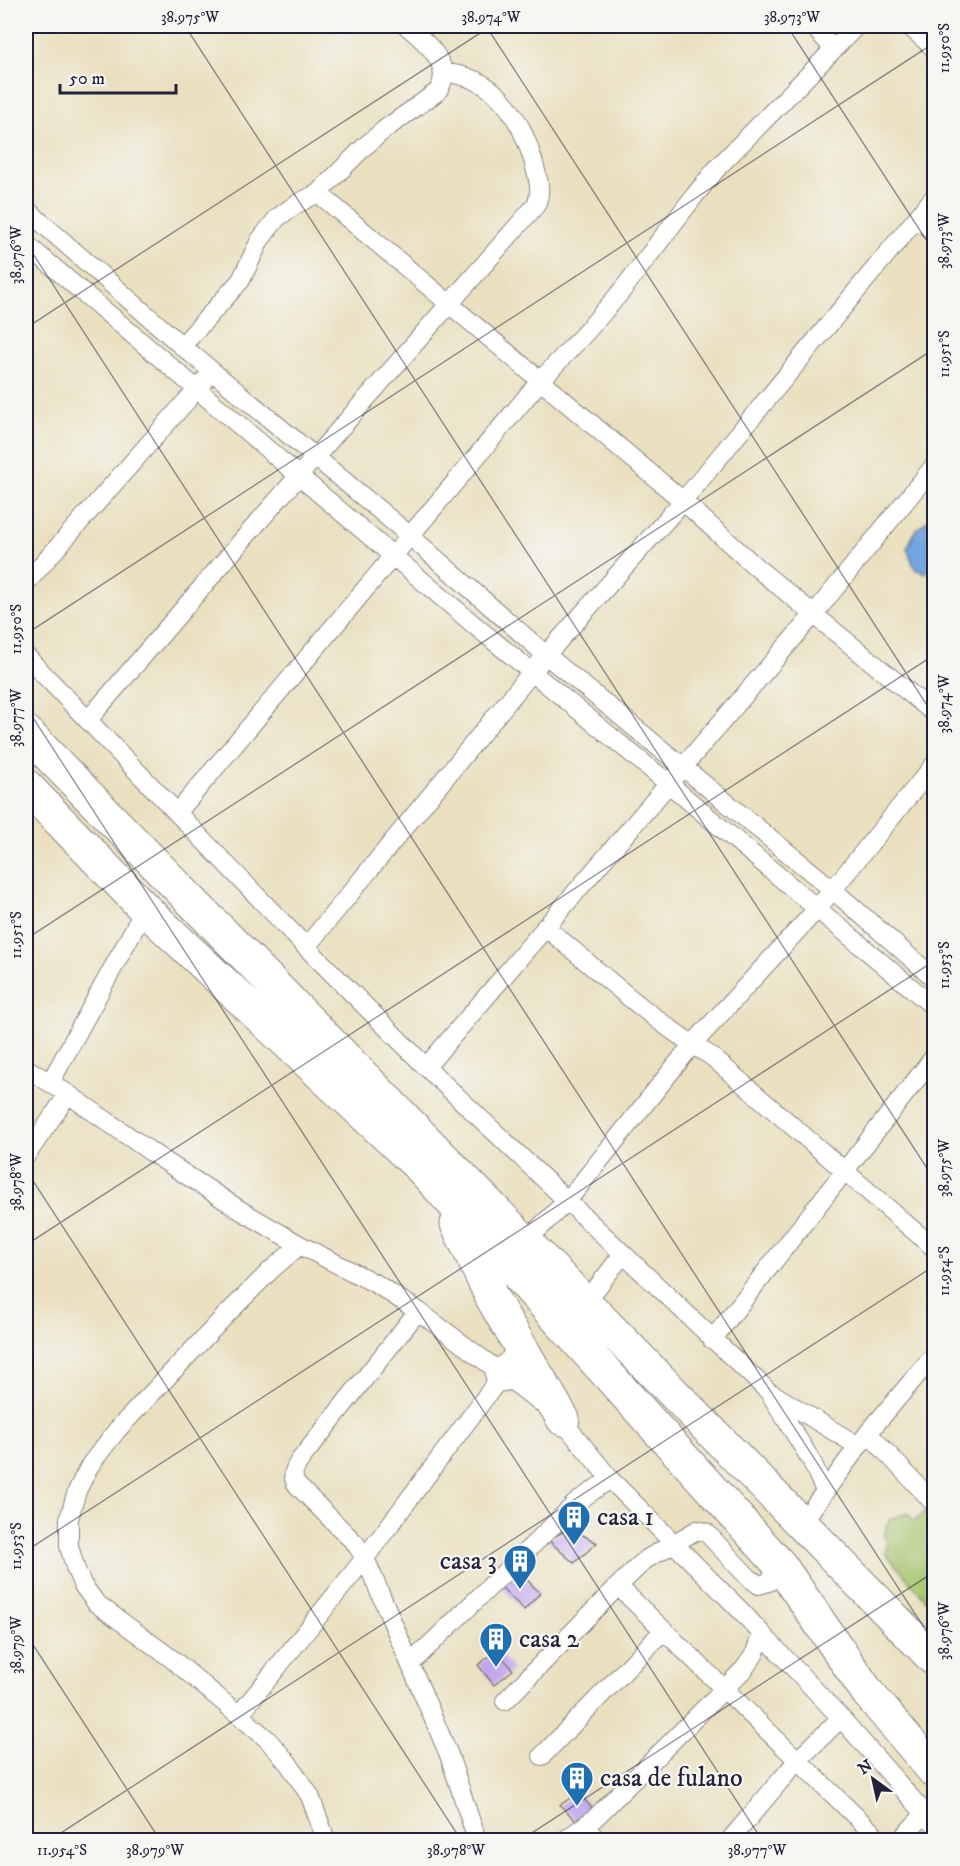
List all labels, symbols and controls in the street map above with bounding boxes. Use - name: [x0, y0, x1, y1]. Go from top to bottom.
- text: 38.975°W: [161, 8, 219, 27]
- text: 38.974°W: [462, 8, 521, 27]
- text: 38.973°W: [764, 8, 820, 27]
- text: 11.950°S: [935, 23, 954, 73]
- scale bar: [60, 57, 176, 95]
- text: 50 m: [69, 68, 105, 90]
- text: 38.973°W: [935, 213, 954, 269]
- text: 38.976°W: [7, 226, 26, 284]
- text: 11.951°S: [935, 330, 954, 378]
- text: 11.950°S: [7, 604, 26, 654]
- text: 38.974°W: [935, 674, 954, 733]
- text: 38.977°W: [7, 688, 26, 747]
- text: 11.951°S: [7, 911, 26, 959]
- text: 11.953°S: [935, 941, 954, 989]
- text: 38.975°W: [935, 1139, 954, 1197]
- text: 38.978°W: [7, 1153, 26, 1211]
- text: 11.954°S: [935, 1246, 954, 1296]
- building icon: casa 1: [556, 1499, 592, 1546]
- place label: casa 1: [597, 1501, 654, 1534]
- text: 11.953°S: [7, 1522, 26, 1570]
- building icon: casa 3: [502, 1543, 538, 1590]
- place label: casa 3: [440, 1545, 497, 1578]
- text: 38.976°W: [935, 1602, 954, 1660]
- text: 38.979°W: [7, 1616, 26, 1674]
- building icon: casa 2: [478, 1621, 514, 1668]
- place label: casa 2: [519, 1623, 580, 1656]
- north arrow: [843, 1749, 903, 1809]
- text: N: [854, 1755, 876, 1779]
- building icon: casa de fulano: [559, 1760, 595, 1807]
- place label: casa de fulano: [600, 1762, 743, 1795]
- text: 11.954°S: [37, 1841, 87, 1860]
- text: 38.979°W: [126, 1841, 184, 1860]
- text: 38.978°W: [427, 1841, 485, 1860]
- text: 38.977°W: [728, 1841, 787, 1860]

